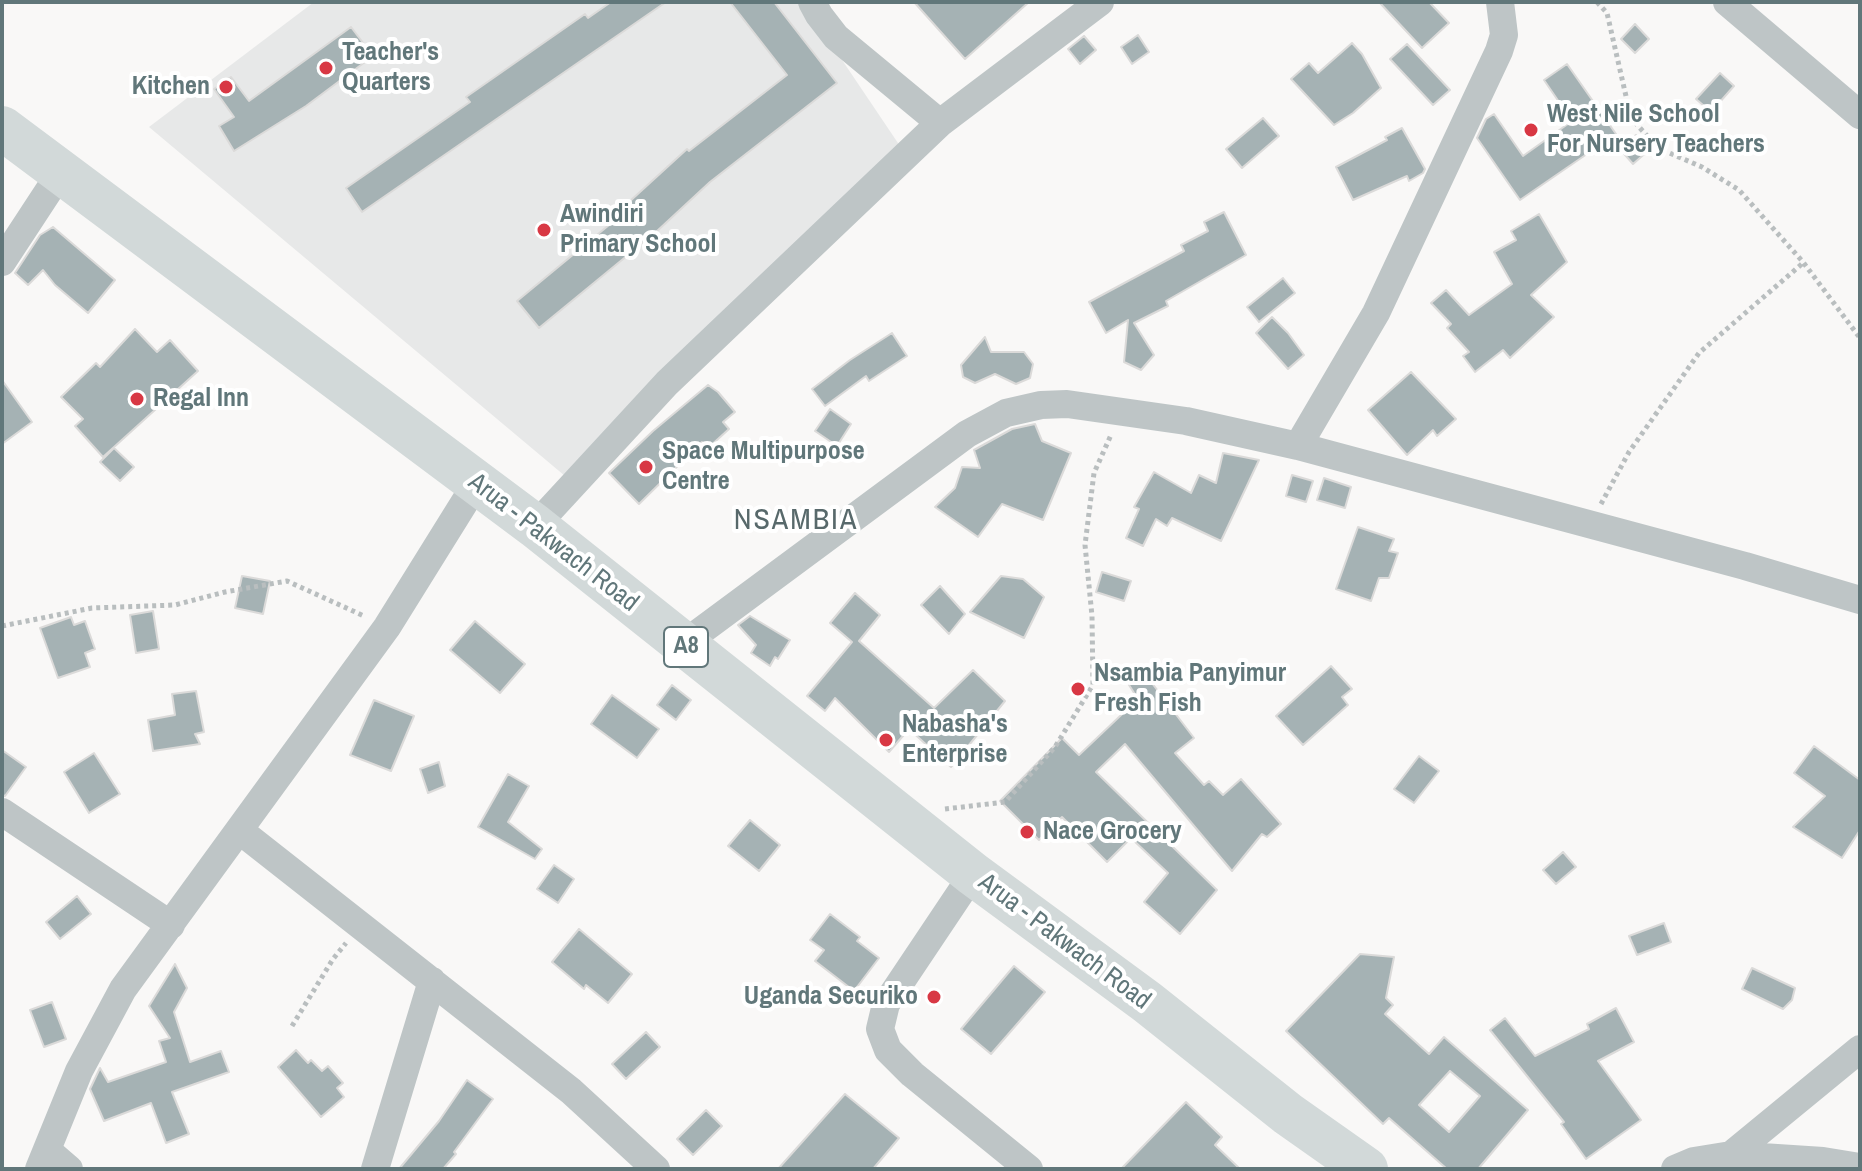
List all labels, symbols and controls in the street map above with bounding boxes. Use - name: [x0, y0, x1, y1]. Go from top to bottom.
- place label: Teacher's Quarters: [342, 37, 439, 98]
- marker: Teacher's Quarters: [317, 59, 335, 77]
- place label: Kitchen: [132, 71, 210, 103]
- marker: Kitchen: [217, 78, 235, 96]
- place label: West Nile School For Nursery Teachers: [1547, 99, 1765, 160]
- marker: West Nile School For Nursery Teachers: [1522, 121, 1540, 139]
- place label: Awindiri Primary School: [560, 199, 716, 260]
- marker: Awindiri Primary School: [535, 221, 553, 239]
- place label: Regal Inn: [153, 383, 249, 415]
- marker: Regal Inn: [128, 390, 146, 408]
- place label: Space Multipurpose Centre: [662, 436, 865, 498]
- marker: Space Multipurpose Centre: [637, 458, 655, 476]
- street label: Arua - Pakwach Road: [462, 467, 644, 619]
- district label: NSAMBIA: [734, 503, 858, 539]
- road number: A8: [664, 627, 708, 667]
- place label: Nsambia Panyimur Fresh Fish: [1094, 658, 1286, 720]
- marker: Nsambia Panyimur Fresh Fish: [1069, 680, 1087, 698]
- place label: Nabasha's Enterprise: [902, 709, 1008, 770]
- marker: Nabasha's Enterprise: [877, 731, 895, 749]
- place label: Nace Grocery: [1043, 816, 1182, 848]
- marker: Nace Grocery: [1018, 823, 1036, 841]
- street label: Arua - Pakwach Road: [972, 867, 1156, 1017]
- place label: Uganda Securiko: [744, 981, 918, 1013]
- marker: Uganda Securiko: [925, 988, 943, 1006]

